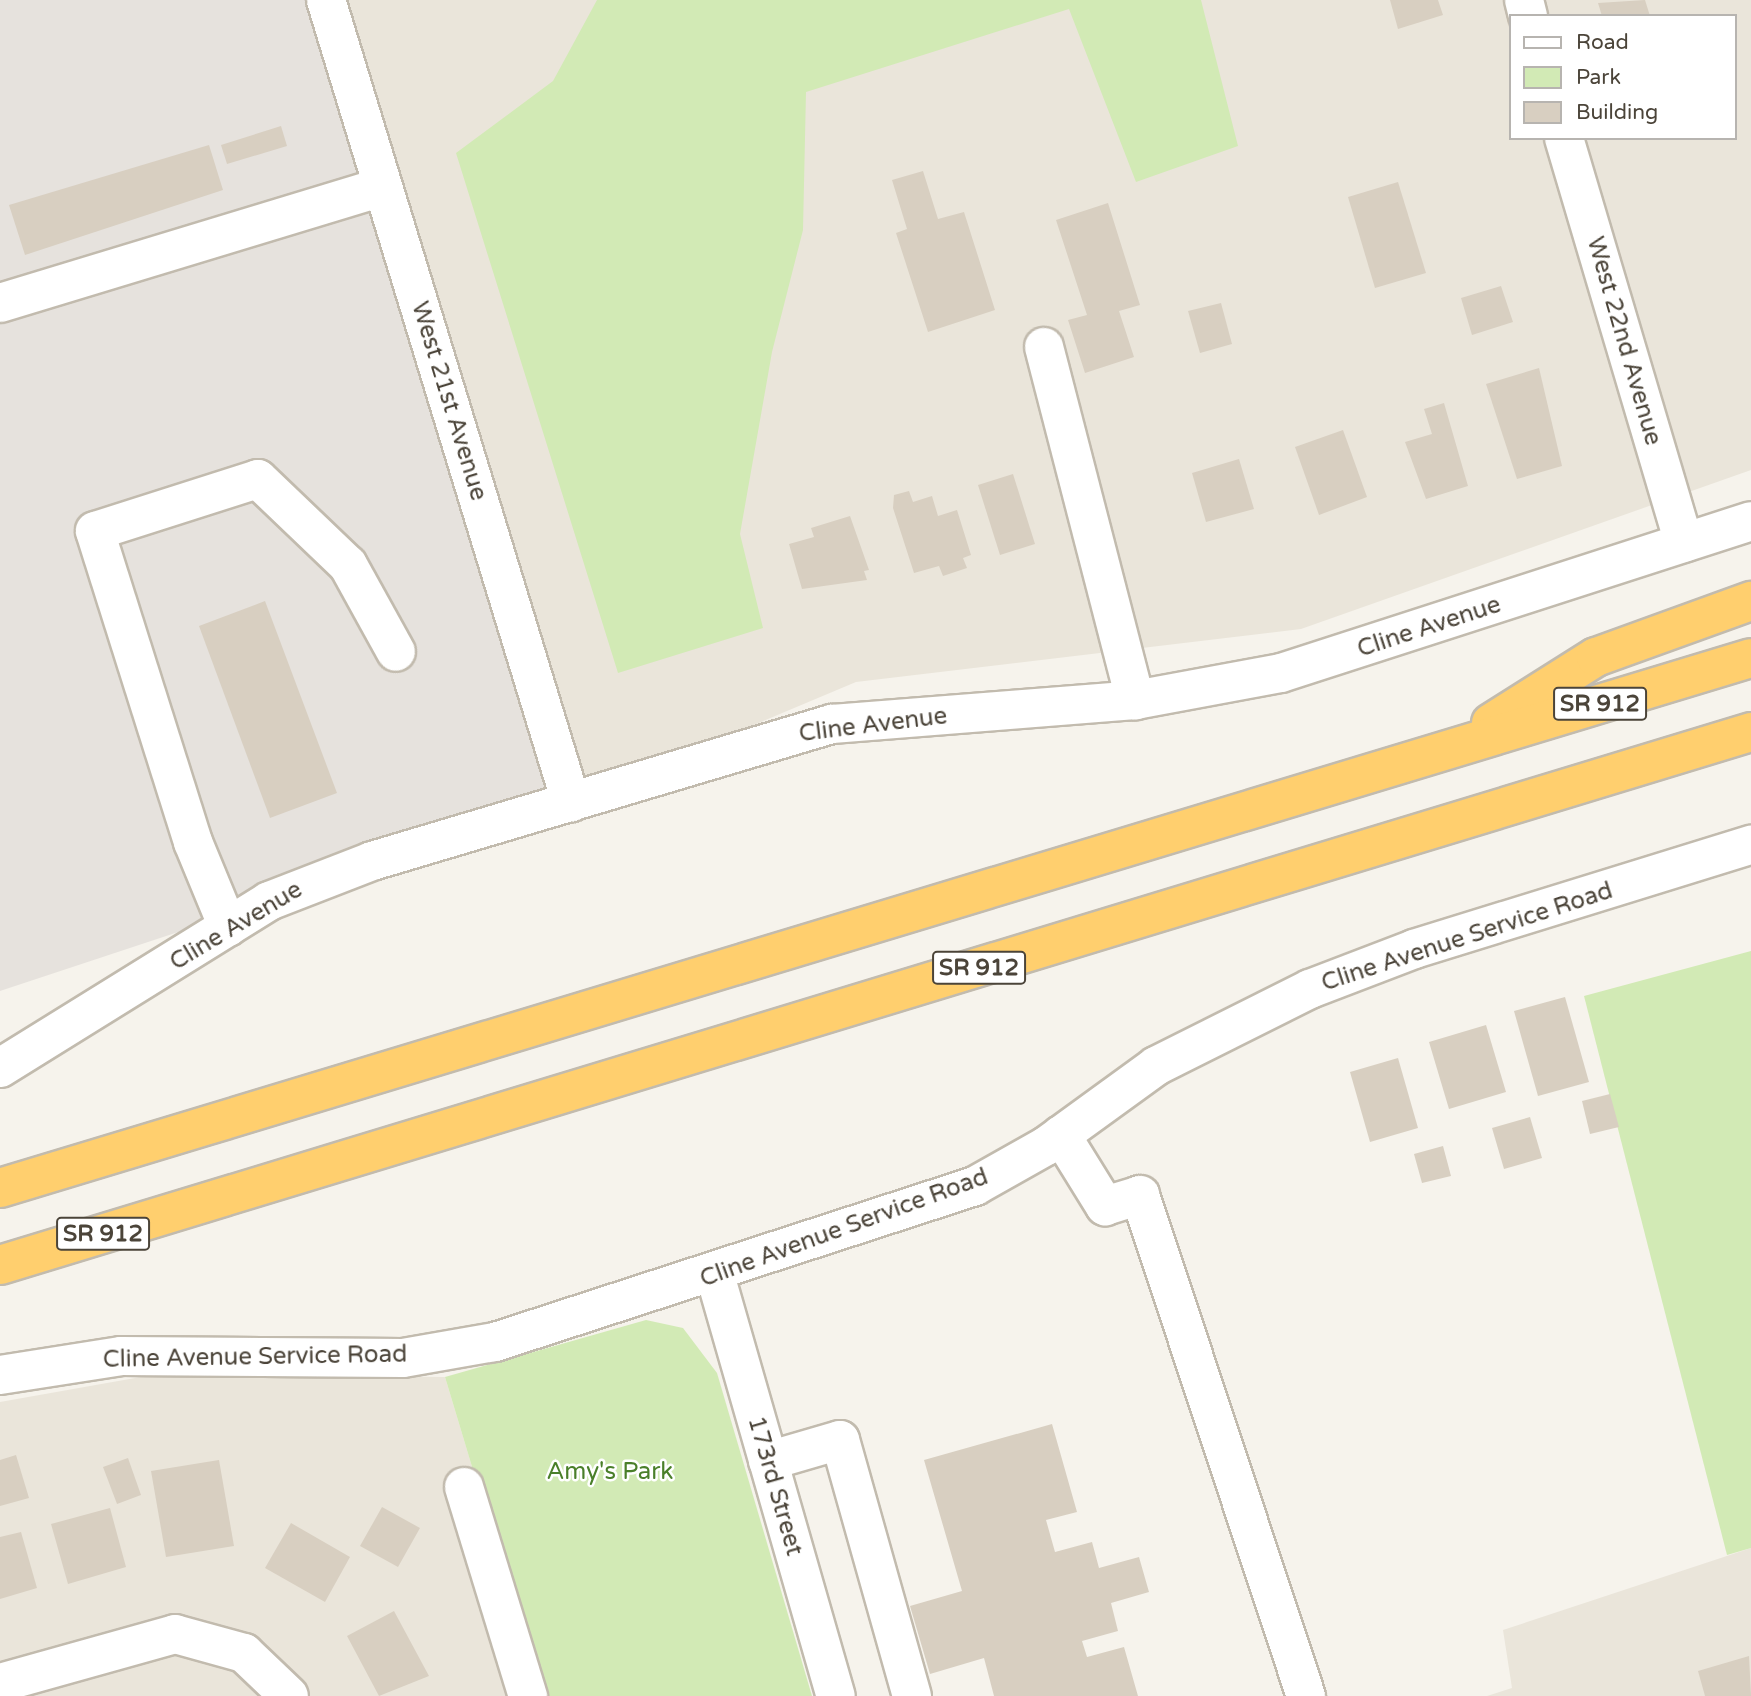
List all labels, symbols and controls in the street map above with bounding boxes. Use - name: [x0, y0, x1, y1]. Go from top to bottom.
- legend: [1510, 14, 1737, 140]
- text: Road: [1576, 30, 1629, 55]
- text: Park: [1576, 65, 1621, 90]
- text: Building: [1576, 100, 1658, 125]
- street label: West 22nd Avenue: [1580, 233, 1668, 449]
- street label: West 21st Avenue: [405, 298, 493, 504]
- street label: Cline Avenue: [1354, 590, 1504, 664]
- road number: SR 912: [1553, 684, 1647, 724]
- street label: Cline Avenue: [797, 702, 949, 748]
- street label: Cline Avenue: [165, 875, 307, 977]
- street label: Cline Avenue Service Road: [1318, 876, 1616, 998]
- road number: SR 912: [932, 948, 1026, 987]
- street label: Cline Avenue Service Road: [696, 1162, 992, 1294]
- road number: SR 912: [56, 1214, 150, 1254]
- street label: Cline Avenue Service Road: [103, 1340, 407, 1374]
- street label: 173rd Street: [741, 1413, 809, 1559]
- park label: Amy's Park: [547, 1458, 673, 1486]

